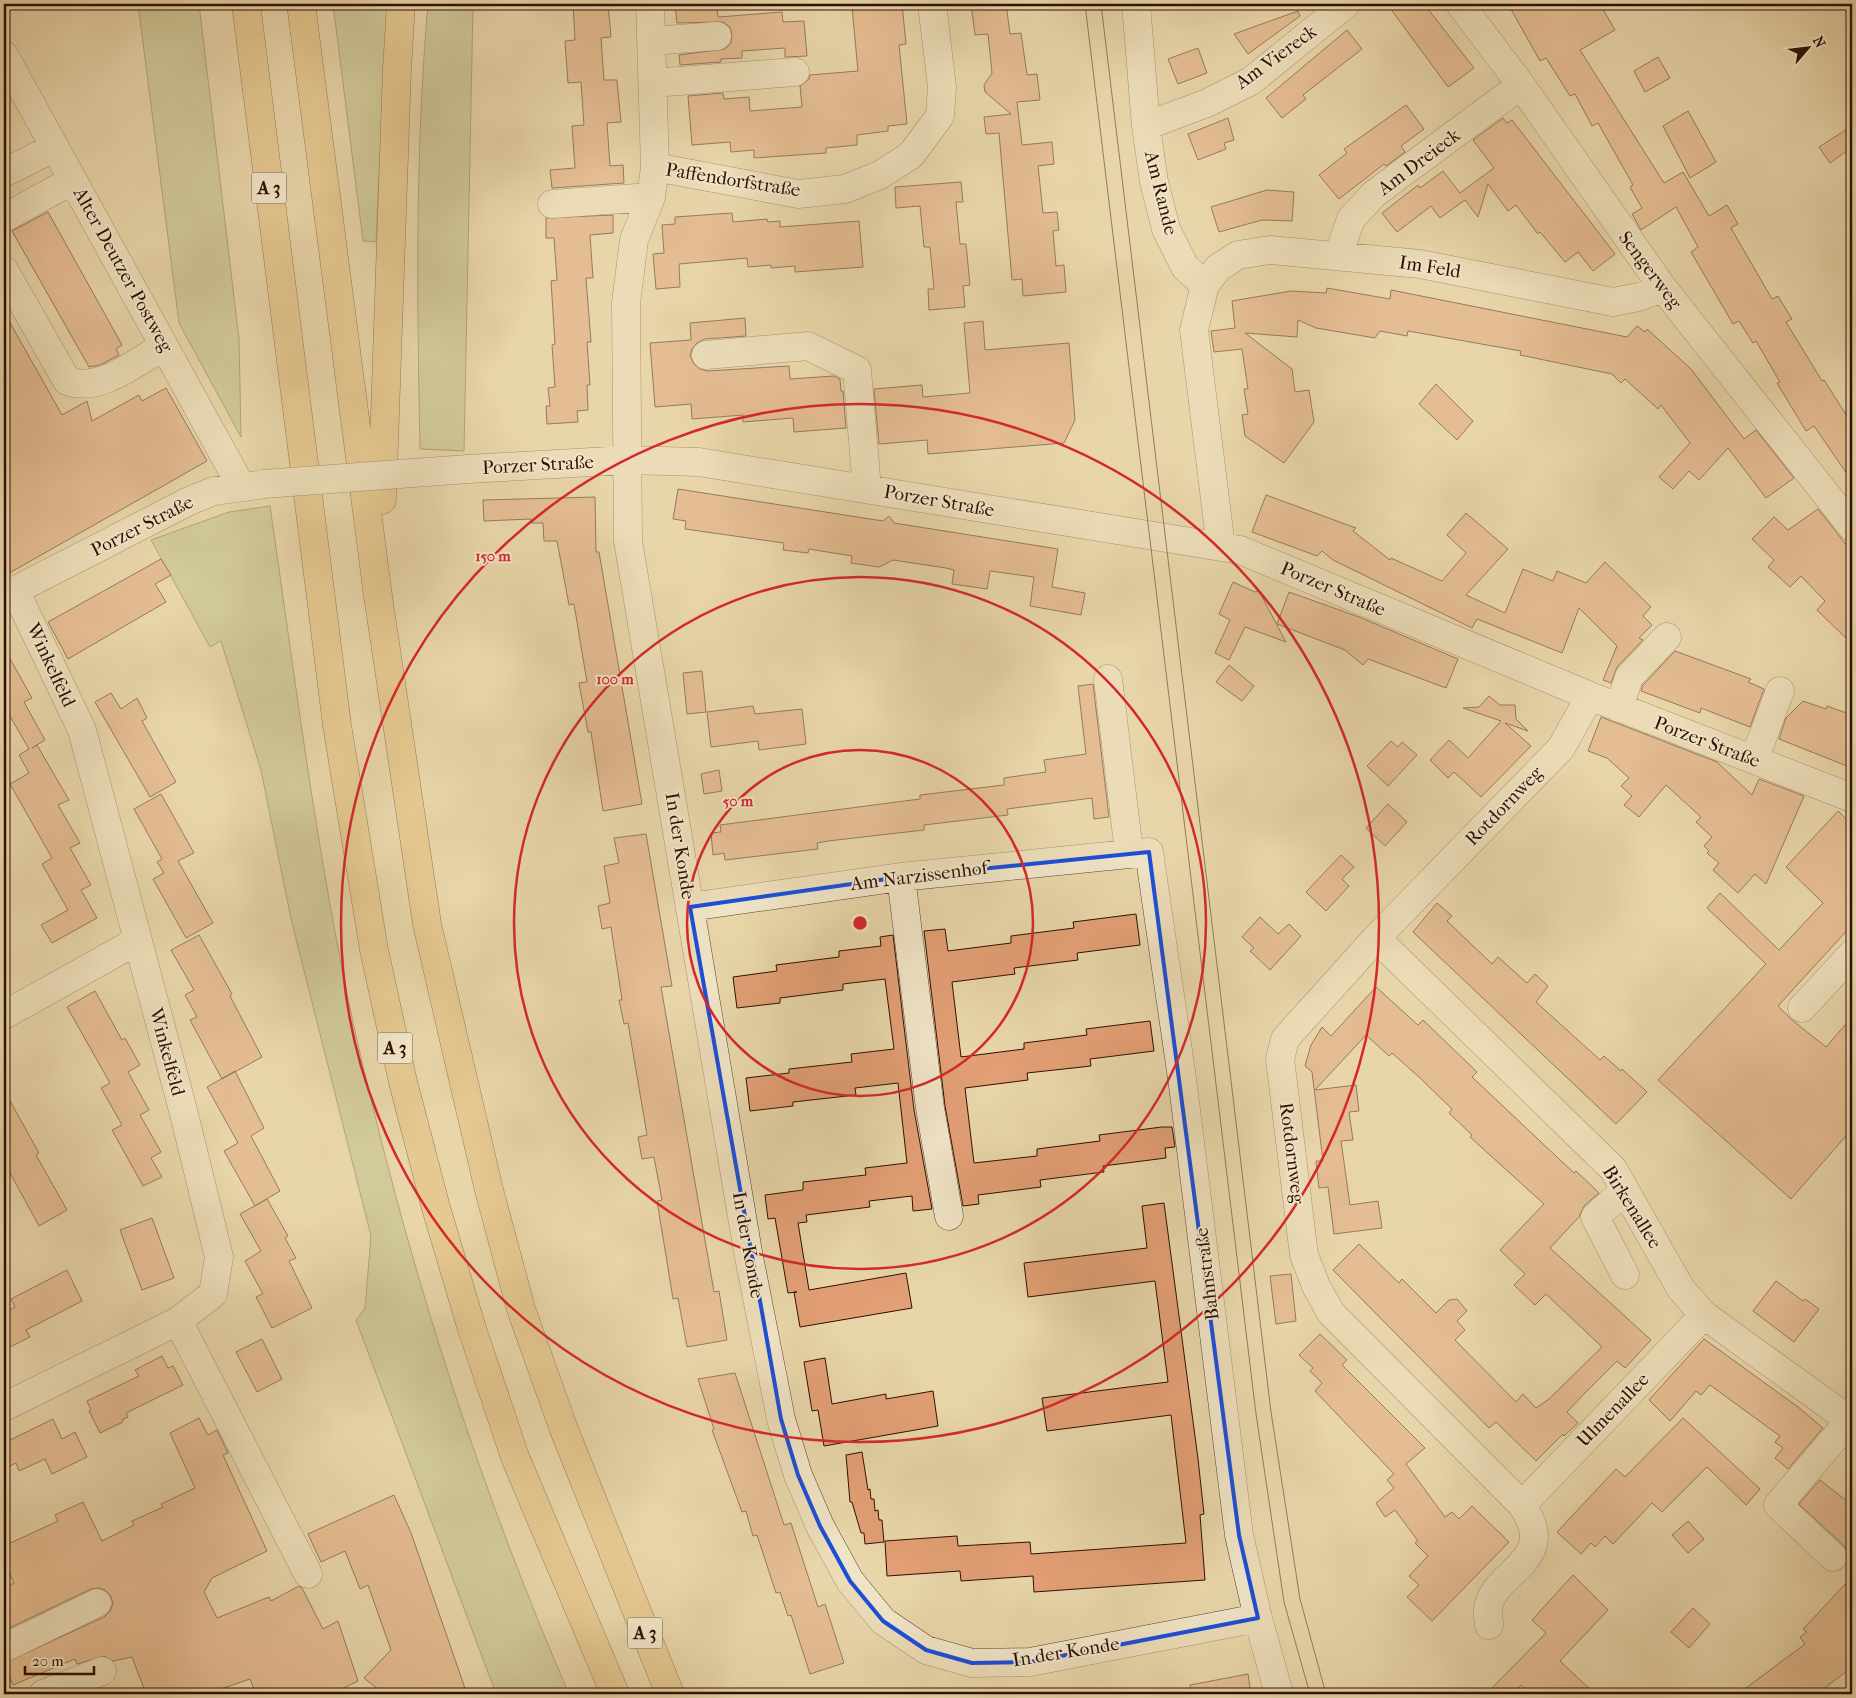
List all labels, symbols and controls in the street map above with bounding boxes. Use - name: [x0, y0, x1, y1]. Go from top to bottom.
- street label: Am Viereck: [1230, 20, 1321, 94]
- north arrow: [1784, 22, 1834, 72]
- text: N: [1809, 33, 1829, 51]
- street label: Am Dreieck: [1373, 124, 1465, 201]
- street label: Am Rande: [1140, 148, 1182, 237]
- street label: Paffendorfstraße: [664, 158, 802, 202]
- road number: A 3: [252, 172, 286, 204]
- street label: Alter Deutzer Postweg: [68, 183, 178, 357]
- street label: Sengerweg: [1614, 227, 1687, 314]
- street label: Im Feld: [1398, 251, 1463, 283]
- street label: Porzer Straße: [482, 451, 594, 479]
- street label: Porzer Straße: [882, 480, 996, 522]
- street label: Porzer Straße: [87, 491, 197, 561]
- text: 150 m: [475, 547, 511, 565]
- street label: Porzer Straße: [1277, 557, 1389, 621]
- street label: Winkelfeld: [22, 619, 80, 711]
- text: 100 m: [596, 670, 634, 688]
- street label: Porzer Straße: [1651, 712, 1763, 772]
- street label: Rotdornweg: [1461, 761, 1548, 850]
- street label: In der Konde: [661, 791, 699, 901]
- text: 50 m: [723, 792, 754, 810]
- street label: Am Narzissenhof: [848, 856, 992, 895]
- centre of rings: [851, 914, 869, 932]
- street label: Winkelfeld: [144, 1005, 189, 1099]
- road number: A 3: [378, 1032, 412, 1064]
- street label: Rotdornweg: [1275, 1101, 1309, 1206]
- street label: Birkenallee: [1598, 1161, 1666, 1253]
- street label: In der Konde: [728, 1190, 768, 1300]
- street label: Bahnstraße: [1190, 1226, 1224, 1322]
- street label: Ulmenallee: [1572, 1368, 1654, 1452]
- road number: A 3: [628, 1618, 662, 1649]
- street label: In der Konde: [1011, 1633, 1121, 1671]
- scale bar: [25, 1643, 94, 1675]
- text: 20 m: [32, 1652, 64, 1670]

